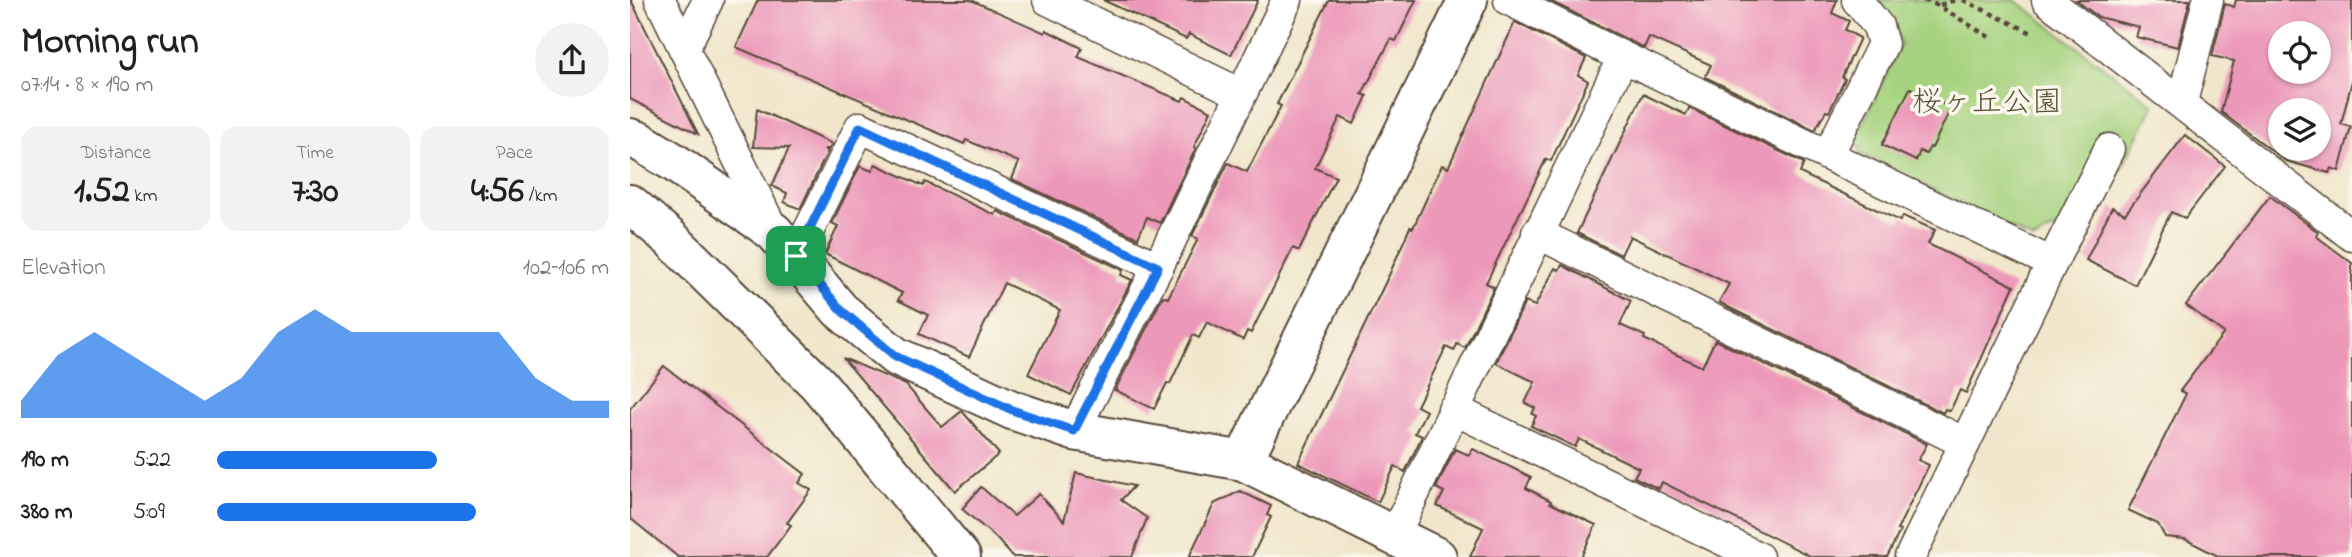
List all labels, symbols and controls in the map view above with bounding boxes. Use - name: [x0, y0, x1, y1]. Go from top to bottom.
- text: Morning run: [21, 15, 199, 71]
- map controls: [2268, 21, 2331, 161]
- button: locate: [2268, 21, 2331, 84]
- button: share: [535, 23, 609, 97]
- text: 07:14 · 8 × 190 m: [21, 69, 153, 102]
- park label: 桜ヶ丘公園: [1912, 82, 2062, 126]
- button: layers: [2268, 98, 2331, 161]
- text: Distance: [81, 140, 151, 167]
- text: Time: [296, 140, 334, 167]
- text: Pace: [496, 140, 533, 167]
- text: 1.52: [74, 167, 130, 218]
- text: 7:30: [292, 167, 338, 218]
- text: 4:56: [471, 167, 524, 218]
- text: km: [130, 183, 157, 210]
- text: /km: [524, 183, 558, 210]
- pin: [766, 226, 826, 286]
- icon: arrive: [777, 237, 815, 275]
- text: Elevation: [21, 252, 106, 285]
- text: 102–106 m: [523, 252, 609, 285]
- text: 190 m: [21, 444, 69, 477]
- text: 5:22: [133, 444, 171, 477]
- text: 380 m: [21, 496, 73, 529]
- text: 5:09: [133, 496, 165, 529]

